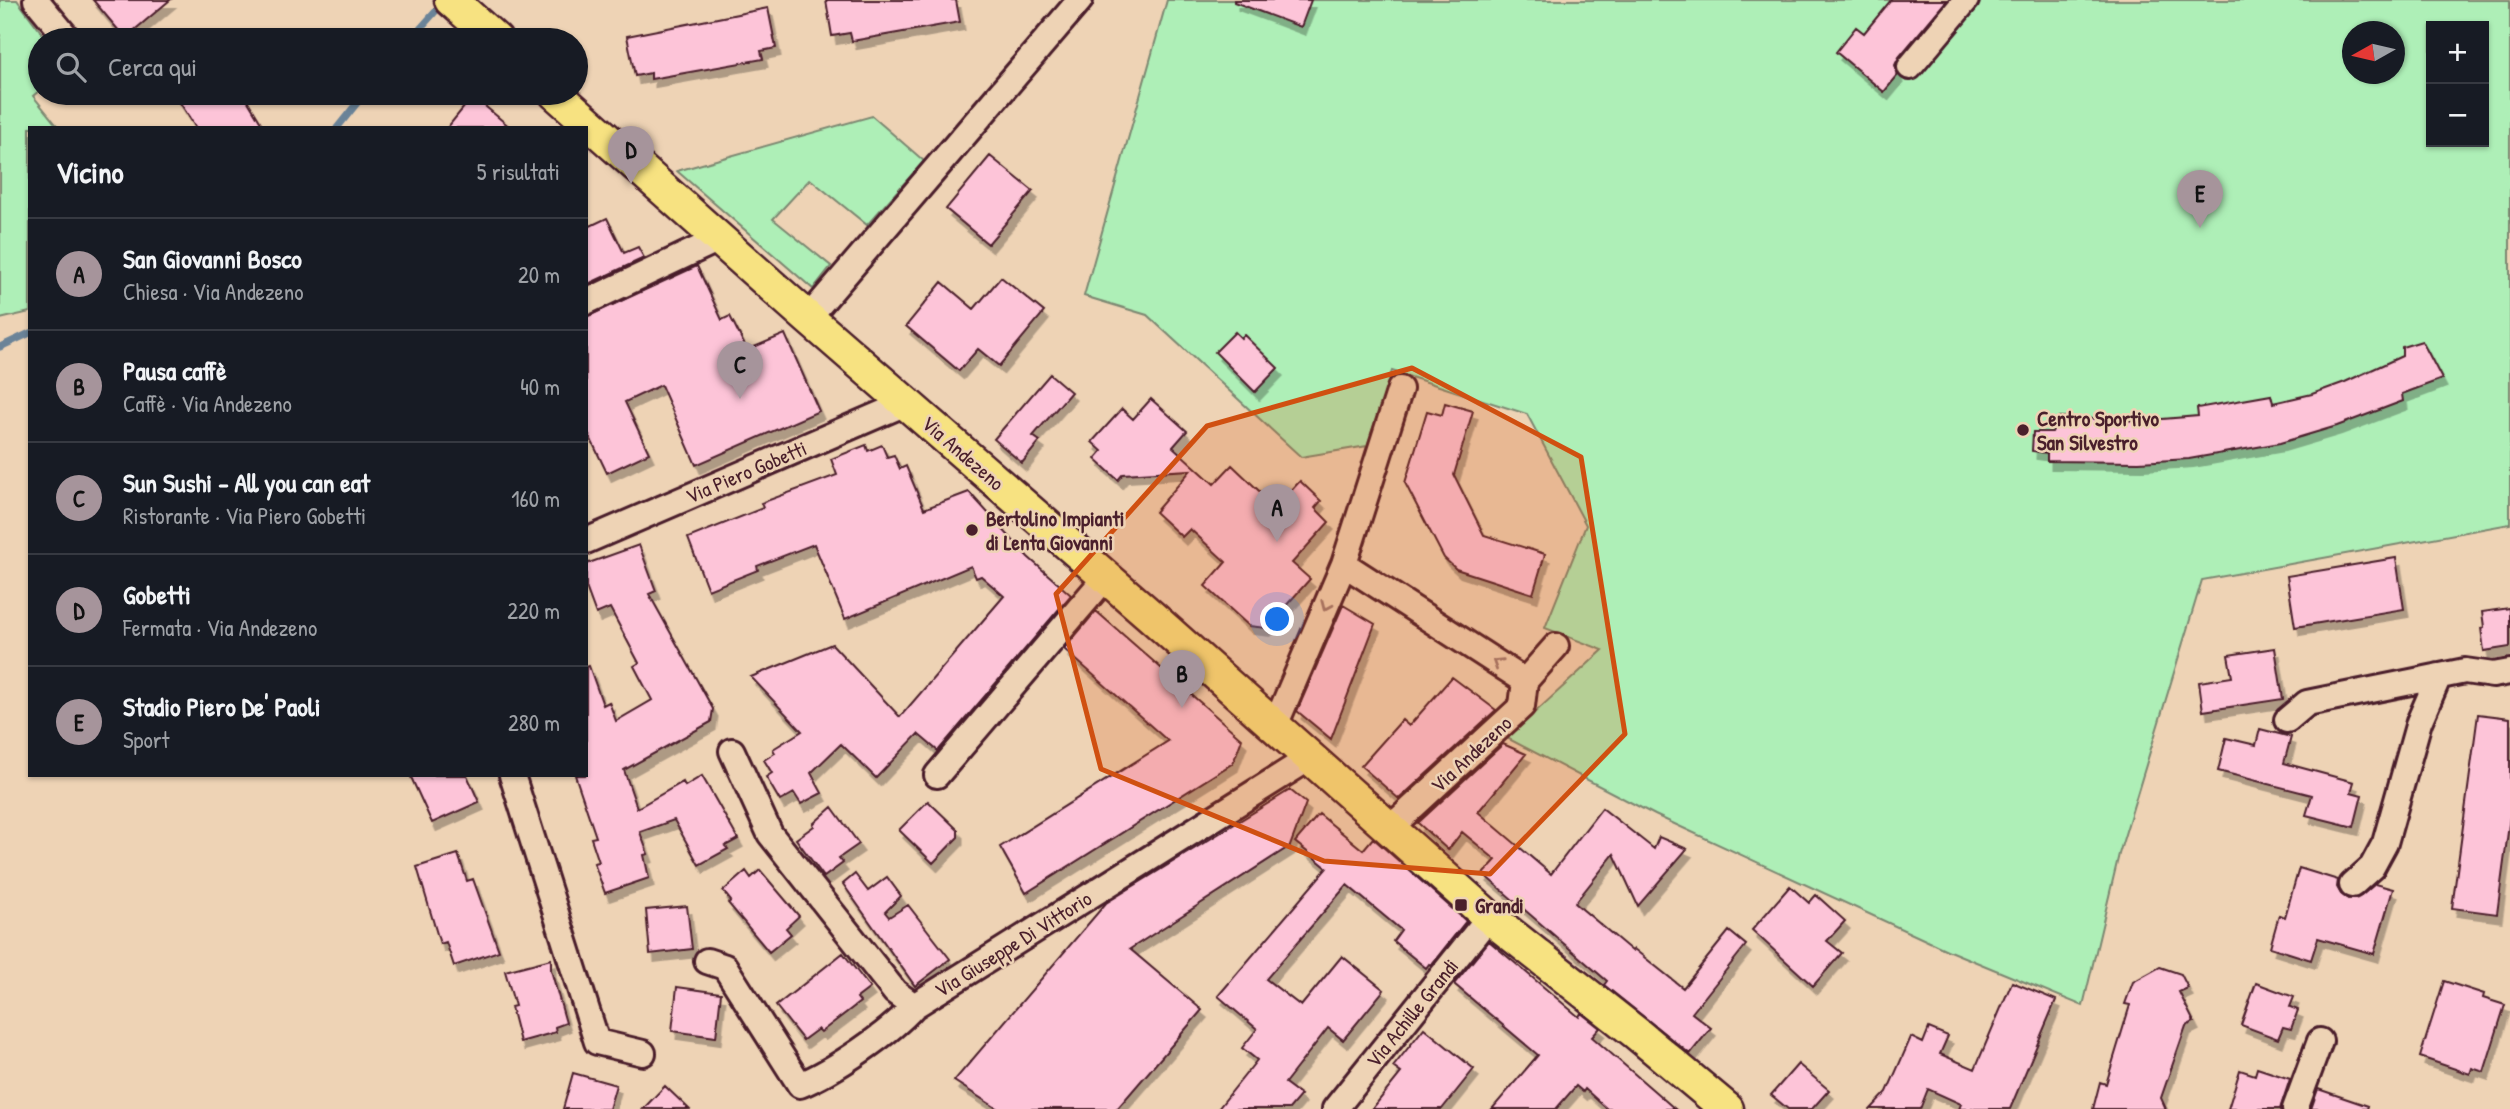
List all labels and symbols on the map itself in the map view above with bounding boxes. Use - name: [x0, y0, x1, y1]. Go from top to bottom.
- north arrow: [2342, 21, 2405, 84]
- pin: D: [608, 126, 654, 184]
- pin: E: [2177, 170, 2223, 228]
- pin: C: [717, 341, 763, 399]
- place label: Centro Sportivo San Silvestro: [2037, 404, 2159, 457]
- street label: Via Andezeno: [915, 409, 1011, 497]
- marker: Centro Sportivo San Silvestro: [2015, 422, 2031, 438]
- street label: Via Piero Gobetti: [681, 433, 811, 511]
- pin: A: [1254, 484, 1300, 542]
- place label: Bertolino Impianti di Lenta Giovanni: [986, 504, 1124, 557]
- marker: Bertolino Impianti di Lenta Giovanni: [964, 522, 980, 538]
- one-way arrow: [1320, 599, 1334, 612]
- your location: [1260, 602, 1294, 636]
- pin: B: [1159, 650, 1205, 708]
- one-way arrow: [1492, 659, 1505, 671]
- street label: Via Andezeno: [1424, 709, 1518, 799]
- street label: Via Giuseppe Di Vittorio: [929, 884, 1097, 1004]
- place label: Grandi: [1475, 891, 1524, 920]
- marker: Grandi: [1453, 897, 1469, 913]
- street label: Via Achille Grandi: [1359, 952, 1465, 1074]

